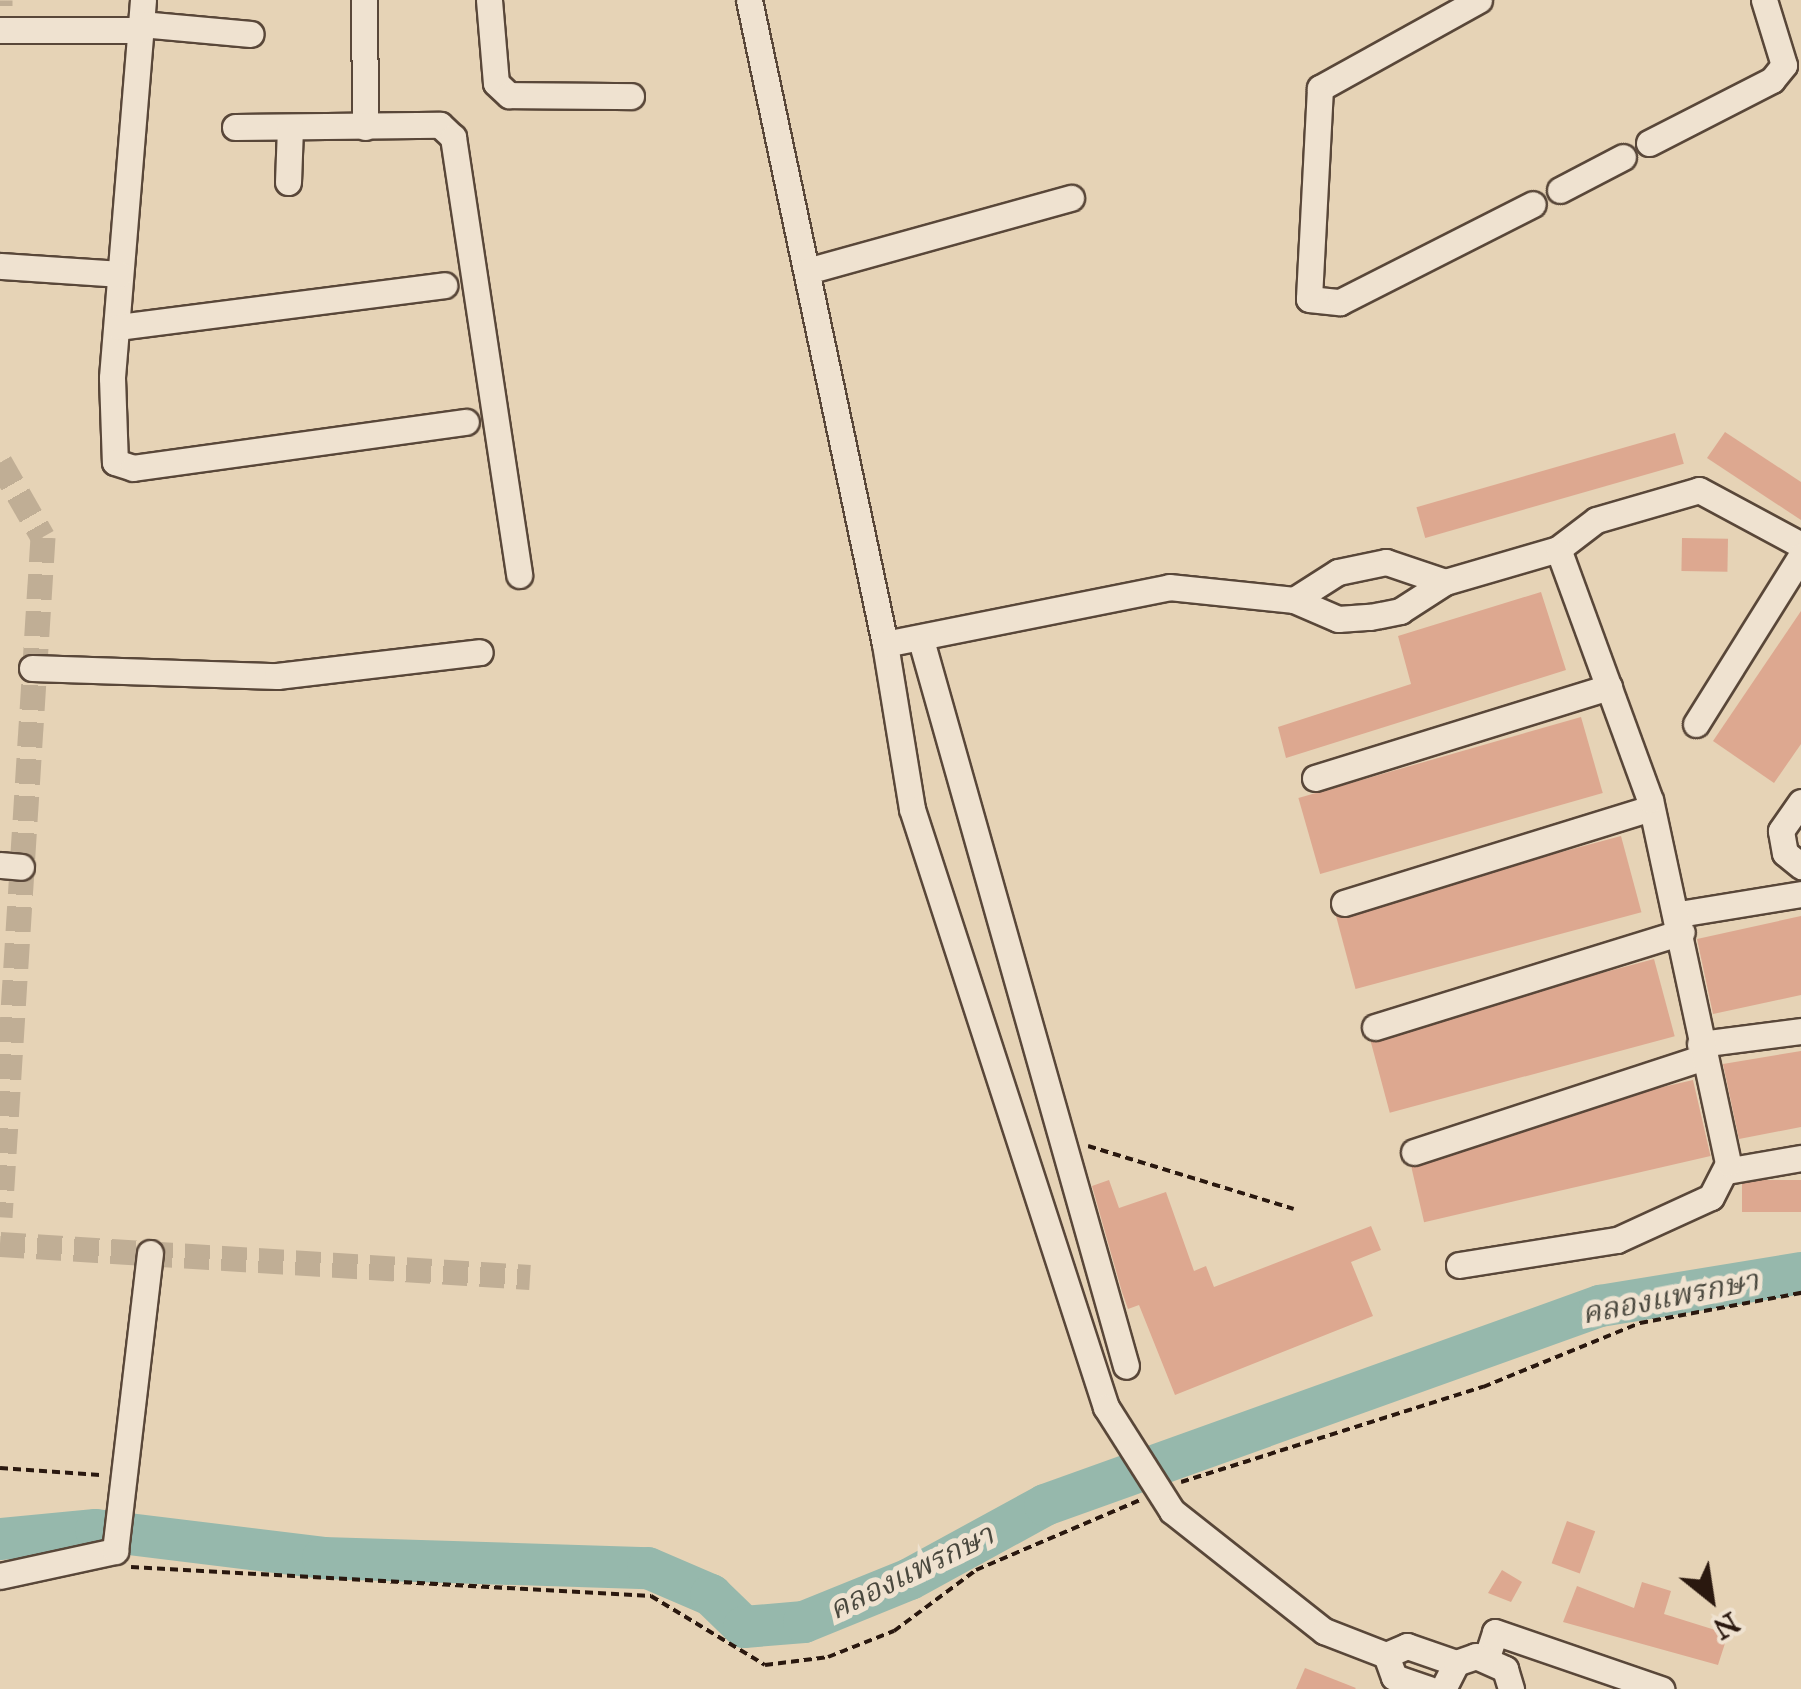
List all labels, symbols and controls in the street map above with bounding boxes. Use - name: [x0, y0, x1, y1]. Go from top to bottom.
- water label: คลองแพรกษา: [1579, 1262, 1761, 1332]
- water label: คลองแพรกษา: [823, 1517, 999, 1627]
- north arrow: [1661, 1549, 1761, 1649]
- text: N: [1707, 1604, 1745, 1647]

